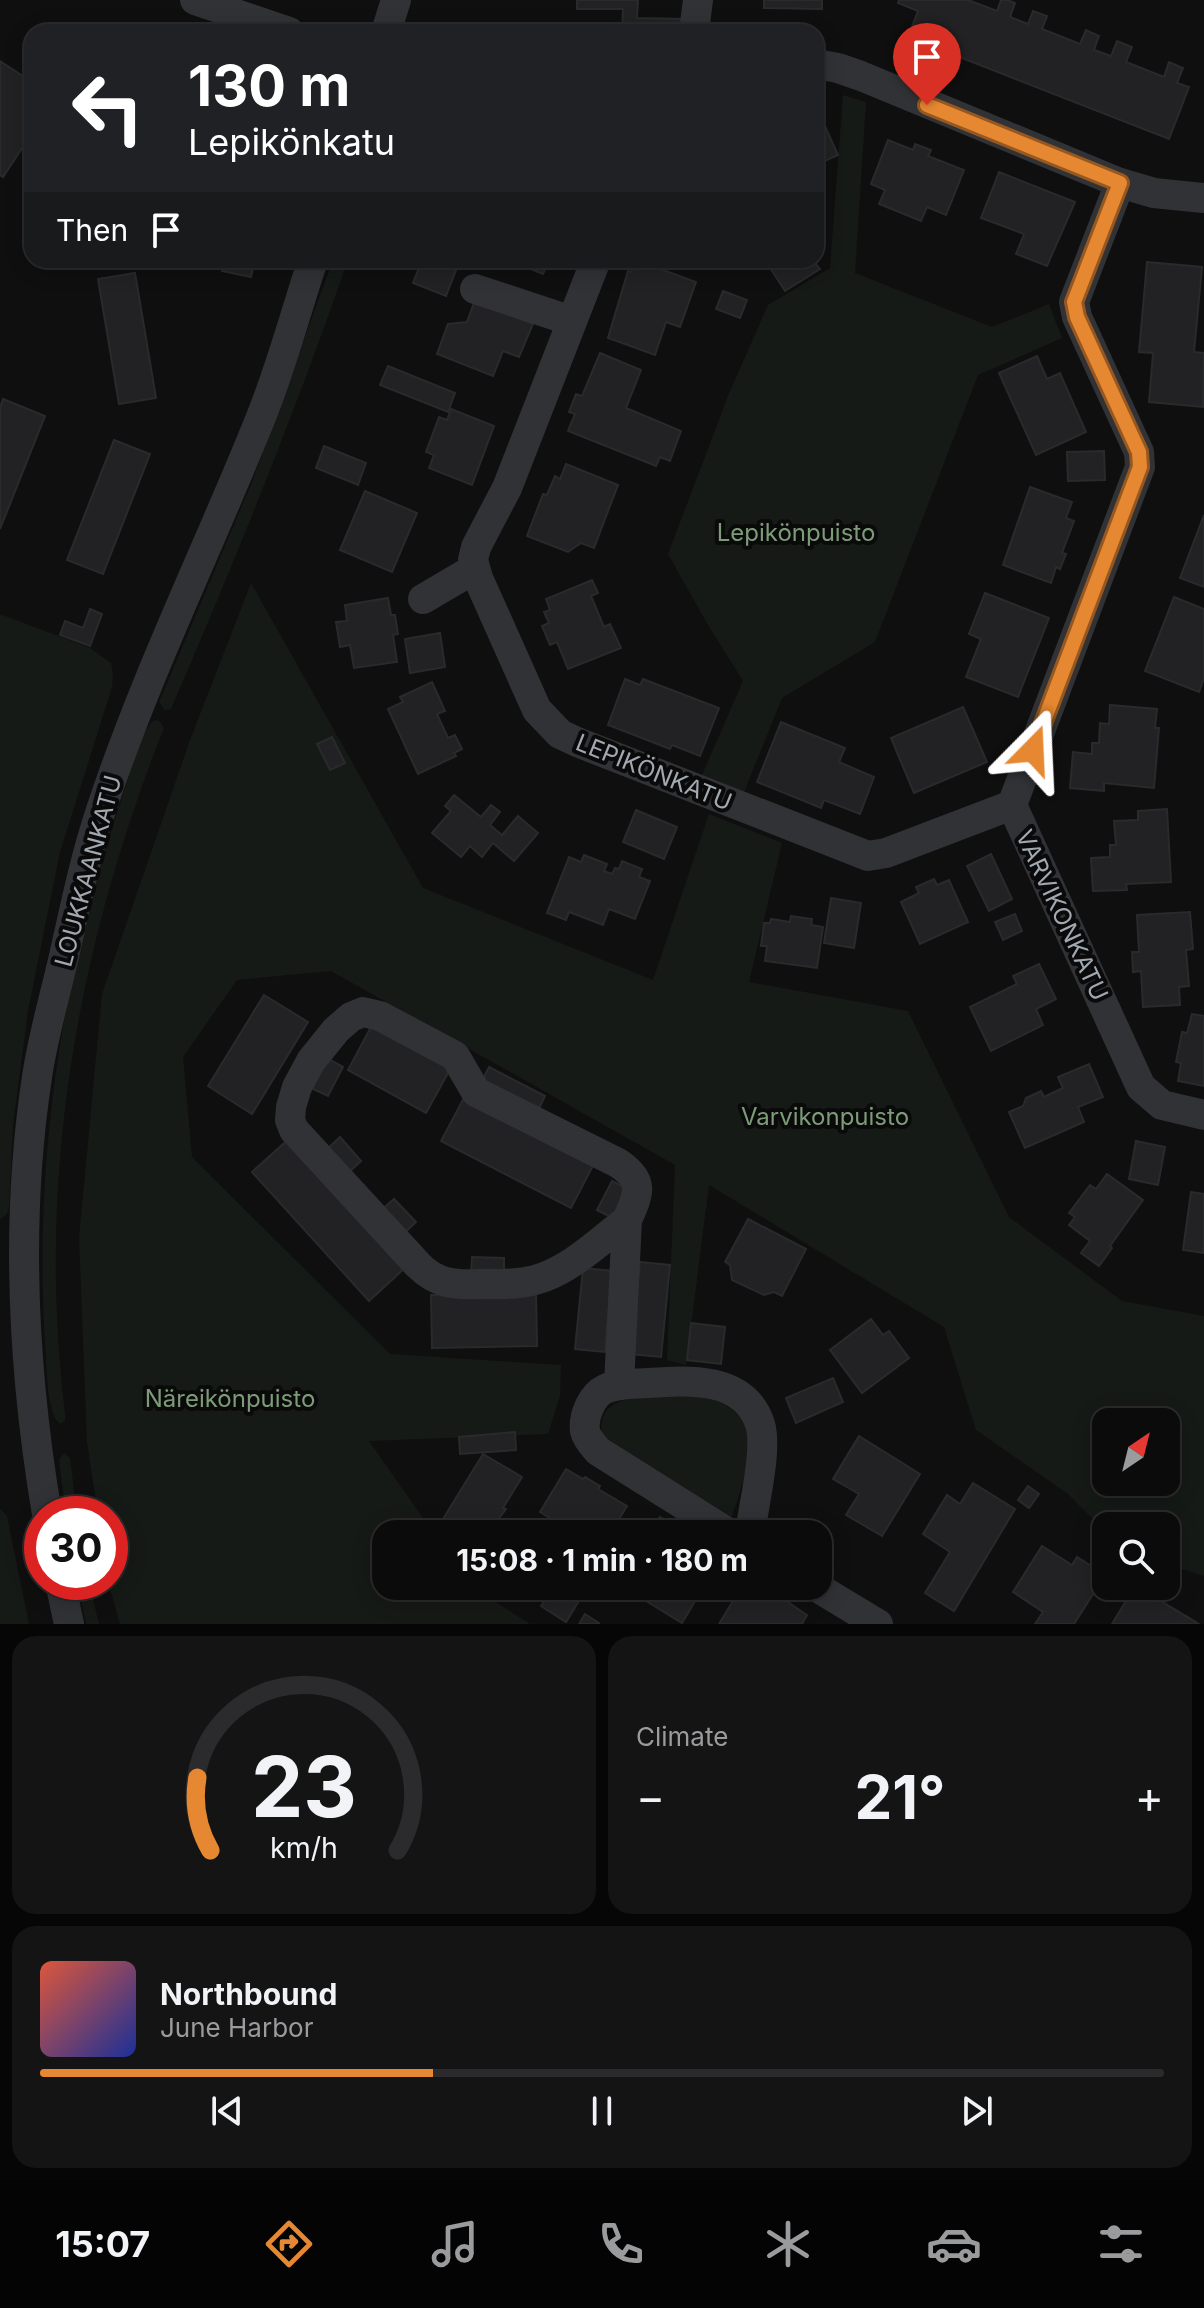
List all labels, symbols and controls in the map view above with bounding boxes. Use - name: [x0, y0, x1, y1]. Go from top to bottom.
- pin: [893, 23, 961, 105]
- icon: arrive: [905, 35, 949, 79]
- text: 130 m: [188, 52, 350, 120]
- icon: left: [56, 56, 160, 160]
- text: Lepikönkatu: [188, 120, 395, 164]
- icon: arrive: [144, 208, 188, 252]
- text: Then: [56, 212, 128, 248]
- park label: Lepikönpuisto: [717, 518, 875, 547]
- position arrow: [991, 708, 1075, 792]
- street label: LEPIKÖNKATU: [572, 728, 736, 816]
- street label: LOUKKAANKATU: [49, 772, 127, 970]
- street label: VARVIKONKATU: [1010, 825, 1114, 1005]
- park label: Varvikonpuisto: [741, 1102, 909, 1131]
- park label: Näreikönpuisto: [145, 1384, 315, 1413]
- north arrow: [1092, 1408, 1180, 1496]
- map controls: [1092, 1408, 1180, 1600]
- speed limit sign: 30: [24, 1496, 128, 1600]
- button: search: [1092, 1512, 1180, 1600]
- text: 15:08 · 1 min · 180 m: [456, 1542, 748, 1578]
- text: Climate: [636, 1721, 728, 1752]
- text: 23: [251, 1736, 357, 1837]
- text: 21°: [854, 1761, 946, 1833]
- text: −: [636, 1770, 665, 1824]
- text: +: [1135, 1770, 1164, 1824]
- text: km/h: [270, 1830, 338, 1865]
- text: Northbound: [160, 1976, 337, 2012]
- text: June Harbor: [160, 2012, 313, 2043]
- icon: previous: [205, 2089, 249, 2133]
- icon: pause: [580, 2089, 624, 2133]
- icon: next: [955, 2089, 999, 2133]
- icon: directions: [261, 2216, 317, 2272]
- icon: music: [427, 2216, 483, 2272]
- icon: phone: [593, 2216, 649, 2272]
- icon: climate: [760, 2216, 816, 2272]
- icon: car: [926, 2216, 982, 2272]
- icon: filters: [1093, 2216, 1149, 2272]
- text: 15:07: [55, 2222, 150, 2266]

